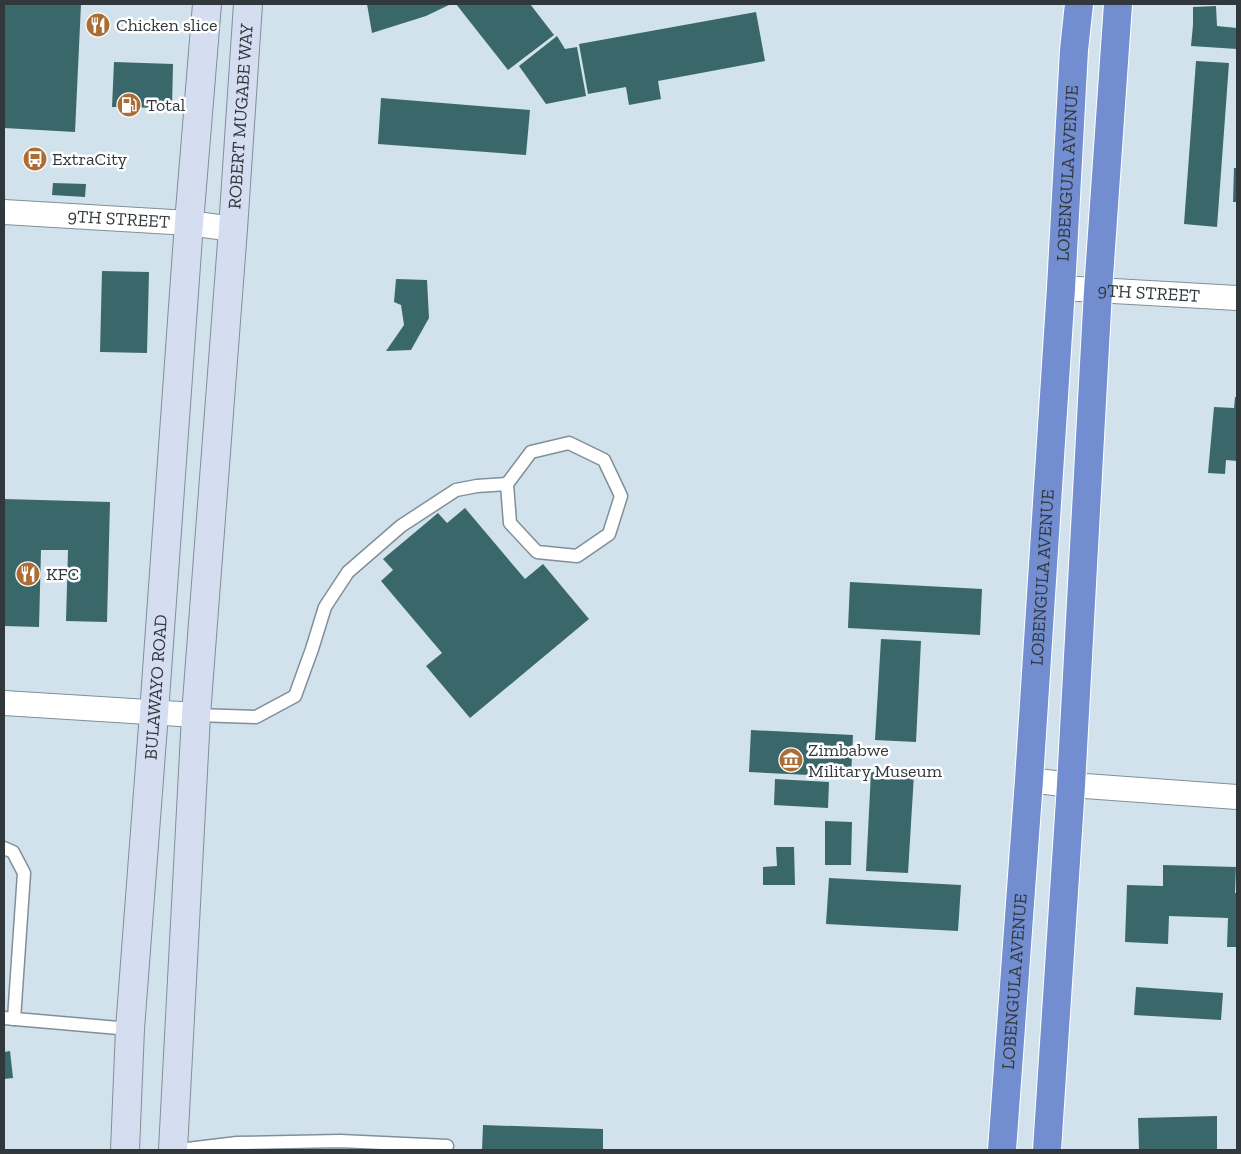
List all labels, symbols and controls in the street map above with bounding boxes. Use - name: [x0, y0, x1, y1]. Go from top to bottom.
- restaurant icon: Chicken slice: [85, 12, 111, 38]
- place label: Chicken slice: [116, 14, 217, 36]
- street label: ROBERT MUGABE WAY: [223, 23, 258, 210]
- street label: LOBENGULA AVENUE: [1051, 84, 1083, 262]
- fuel station icon: Total: [116, 92, 142, 118]
- place label: Total: [146, 94, 186, 116]
- bus stop icon: ExtraCity: [22, 146, 48, 172]
- place label: ExtraCity: [52, 148, 128, 170]
- street label: 9TH STREET: [67, 205, 171, 233]
- street label: 9TH STREET: [1097, 279, 1201, 307]
- street label: LOBENGULA AVENUE: [1025, 489, 1059, 666]
- restaurant icon: KFC: [15, 561, 41, 587]
- place label: KFC: [46, 563, 79, 585]
- street label: BULAWAYO ROAD: [139, 614, 172, 761]
- place label: Zimbabwe Military Museum: [808, 739, 943, 782]
- museum icon: Zimbabwe Military Museum: [778, 747, 804, 773]
- street label: LOBENGULA AVENUE: [997, 893, 1032, 1070]

